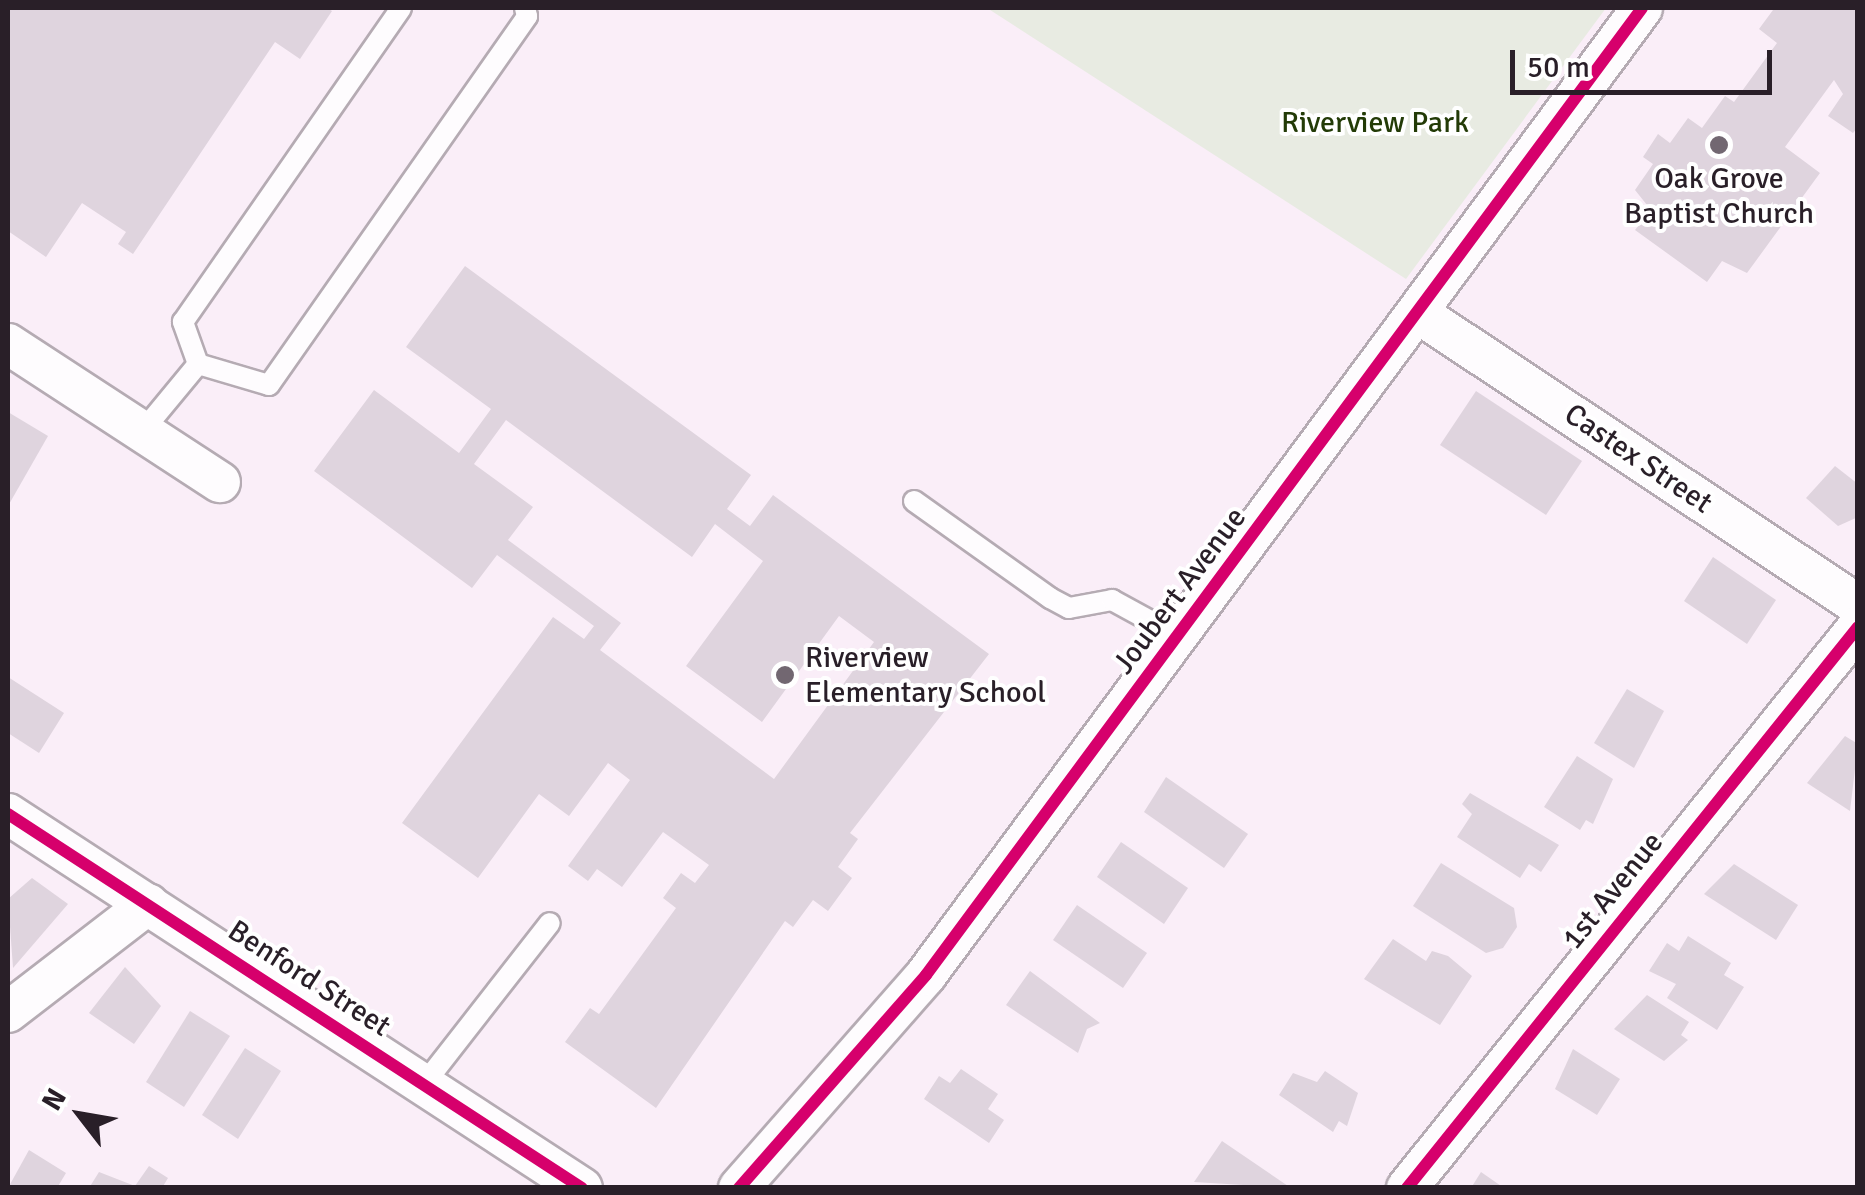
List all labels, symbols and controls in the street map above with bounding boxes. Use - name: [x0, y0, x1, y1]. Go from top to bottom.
- scale bar: [1515, 30, 1778, 92]
- text: 50 m: [1527, 49, 1590, 86]
- park label: Riverview Park: [1281, 105, 1469, 141]
- marker: Oak Grove Baptist Church: [1708, 134, 1730, 156]
- place label: Oak Grove Baptist Church: [1624, 161, 1814, 232]
- street label: Castex Street: [1557, 397, 1719, 521]
- street label: Joubert Avenue: [1106, 501, 1254, 681]
- place label: Riverview Elementary School: [805, 640, 1046, 710]
- marker: Riverview Elementary School: [774, 664, 796, 686]
- street label: 1st Avenue: [1555, 825, 1671, 957]
- street label: Benford Street: [221, 913, 397, 1045]
- north arrow: [30, 1065, 130, 1165]
- text: N: [35, 1082, 74, 1117]

